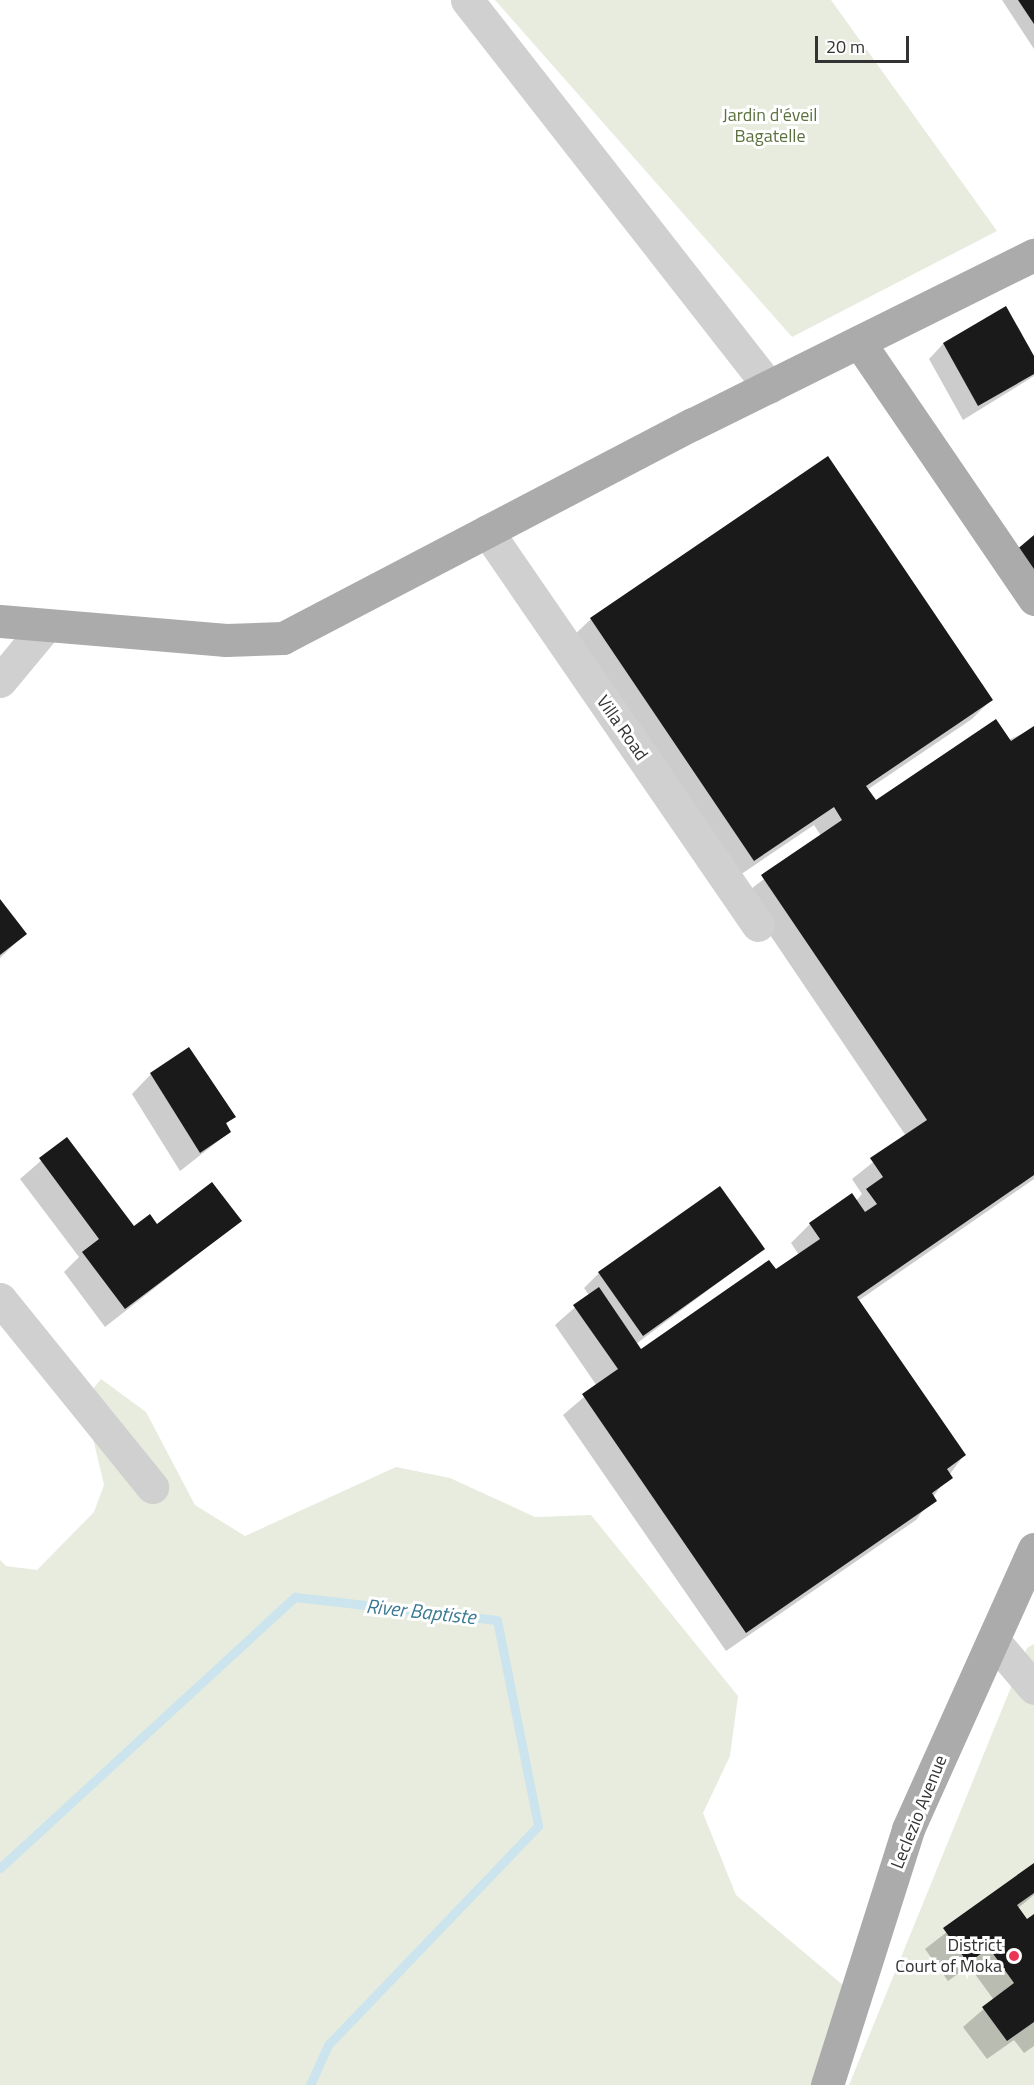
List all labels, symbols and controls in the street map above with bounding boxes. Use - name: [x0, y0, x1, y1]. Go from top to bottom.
- scale bar: [818, 24, 912, 62]
- text: 20 m: [826, 33, 865, 60]
- park label: Jardin d'éveil Bagatelle: [723, 105, 817, 148]
- street label: Villa Road: [592, 691, 652, 765]
- water label: River Baptiste: [365, 1593, 477, 1629]
- street label: Leclezio Avenue: [886, 1752, 952, 1872]
- place label: District Court of Moka: [895, 1935, 1002, 1978]
- marker: District Court of Moka: [1007, 1949, 1021, 1963]

